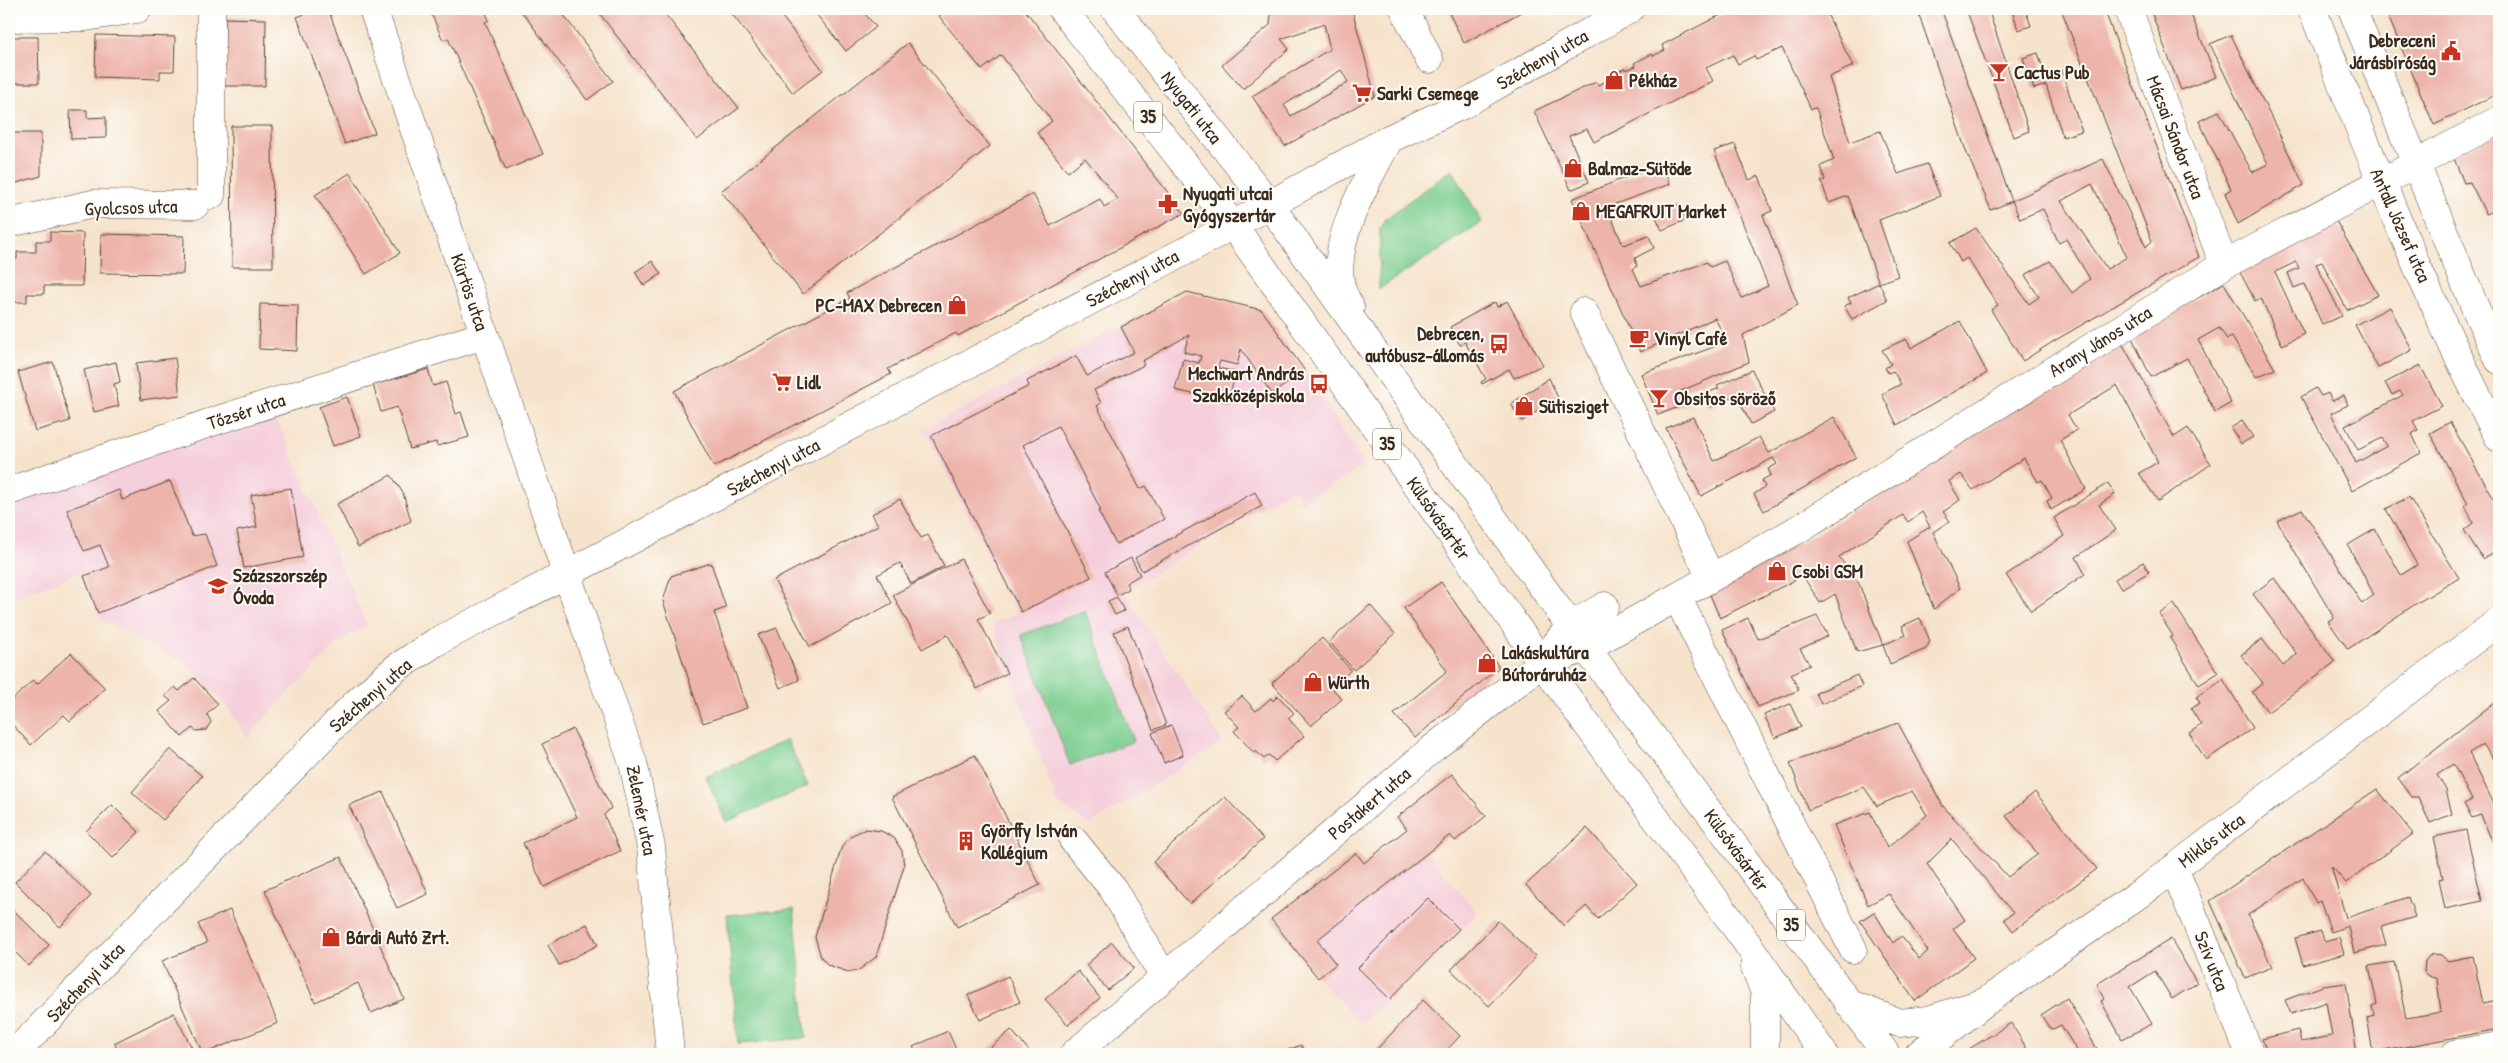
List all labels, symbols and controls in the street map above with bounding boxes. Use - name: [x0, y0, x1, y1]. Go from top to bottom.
- street label: Széchenyi utca: [1492, 22, 1593, 96]
- place label: Debreceni Járásbíróság: [2349, 27, 2437, 76]
- public building icon: Debreceni Járásbíróság: [2440, 40, 2462, 62]
- place label: Cactus Pub: [2014, 59, 2090, 85]
- bar icon: Cactus Pub: [1988, 61, 2010, 83]
- street label: Nyugati utca: [1155, 65, 1229, 149]
- place label: Pékház: [1629, 67, 1678, 93]
- shop icon: Pékház: [1603, 69, 1625, 91]
- street label: Mácsai Sándor utca: [2141, 72, 2212, 203]
- place label: Sarki Csemege: [1377, 80, 1479, 107]
- supermarket icon: Sarki Csemege: [1351, 82, 1373, 104]
- road number: 35: [1134, 101, 1162, 132]
- place label: Balmaz-Sütöde: [1588, 155, 1692, 181]
- shop icon: Balmaz-Sütöde: [1562, 157, 1584, 179]
- street label: Antall József utca: [2364, 164, 2438, 287]
- place label: Nyugati utcai Gyógyszertár: [1183, 180, 1277, 229]
- street label: Gyolcsos utca: [84, 192, 178, 222]
- pharmacy icon: Nyugati utcai Gyógyszertár: [1157, 193, 1179, 215]
- place label: MEGAFRUIT Market: [1596, 198, 1728, 224]
- shop icon: MEGAFRUIT Market: [1570, 200, 1592, 222]
- street label: Széchenyi utca: [1081, 242, 1183, 313]
- street label: Kürtös utca: [445, 250, 495, 334]
- place label: PC-MAX Debrecen: [816, 292, 942, 318]
- shop icon: PC-MAX Debrecen: [946, 294, 968, 316]
- street label: Arany János utca: [2044, 299, 2157, 383]
- place label: Debrecen, autóbusz-állomás: [1365, 320, 1485, 368]
- place label: Vinyl Café: [1654, 325, 1728, 352]
- cafe icon: Vinyl Café: [1628, 327, 1650, 349]
- bus stop icon: Debrecen, autóbusz-állomás: [1488, 333, 1510, 355]
- place label: Mechwart András Szakközépiskola: [1188, 360, 1305, 409]
- place label: Lidl: [797, 369, 822, 395]
- supermarket icon: Lidl: [771, 371, 793, 393]
- bus stop icon: Mechwart András Szakközépiskola: [1308, 373, 1330, 395]
- place label: Obsitos söröző: [1674, 385, 1776, 411]
- street label: Tőzsér utca: [204, 386, 289, 436]
- bar icon: Obsitos söröző: [1648, 387, 1670, 409]
- place label: Sütisziget: [1539, 393, 1610, 420]
- shop icon: Sütisziget: [1513, 395, 1535, 417]
- road number: 35: [1373, 428, 1401, 459]
- street label: Széchenyi utca: [722, 431, 824, 502]
- street label: Külsővásártér: [1401, 471, 1478, 565]
- place label: Csobi GSM: [1792, 558, 1863, 584]
- shop icon: Csobi GSM: [1766, 560, 1788, 582]
- place label: Százszorszép Óvoda: [233, 562, 328, 610]
- school or university icon: Százszorszép Óvoda: [207, 575, 229, 597]
- place label: Lakáskultúra Bútoráruház: [1502, 639, 1589, 687]
- street label: Széchenyi utca: [323, 652, 417, 738]
- shop icon: Lakáskultúra Bútoráruház: [1476, 652, 1498, 674]
- place label: Würth: [1328, 669, 1369, 695]
- shop icon: Würth: [1302, 671, 1324, 693]
- street label: Postakert utca: [1322, 760, 1416, 845]
- street label: Zelemér utca: [621, 763, 664, 858]
- street label: Külsővásártér: [1698, 803, 1776, 897]
- street label: Miklós utca: [2173, 806, 2250, 873]
- place label: Györffy István Kollégium: [981, 817, 1078, 866]
- building icon: Györffy István Kollégium: [955, 830, 977, 852]
- road number: 35: [1777, 910, 1805, 940]
- place label: Bárdi Autó Zrt.: [346, 924, 449, 950]
- shop icon: Bárdi Autó Zrt.: [320, 926, 342, 948]
- street label: Szív utca: [2188, 927, 2236, 995]
- street label: Széchenyi utca: [40, 936, 130, 1028]

